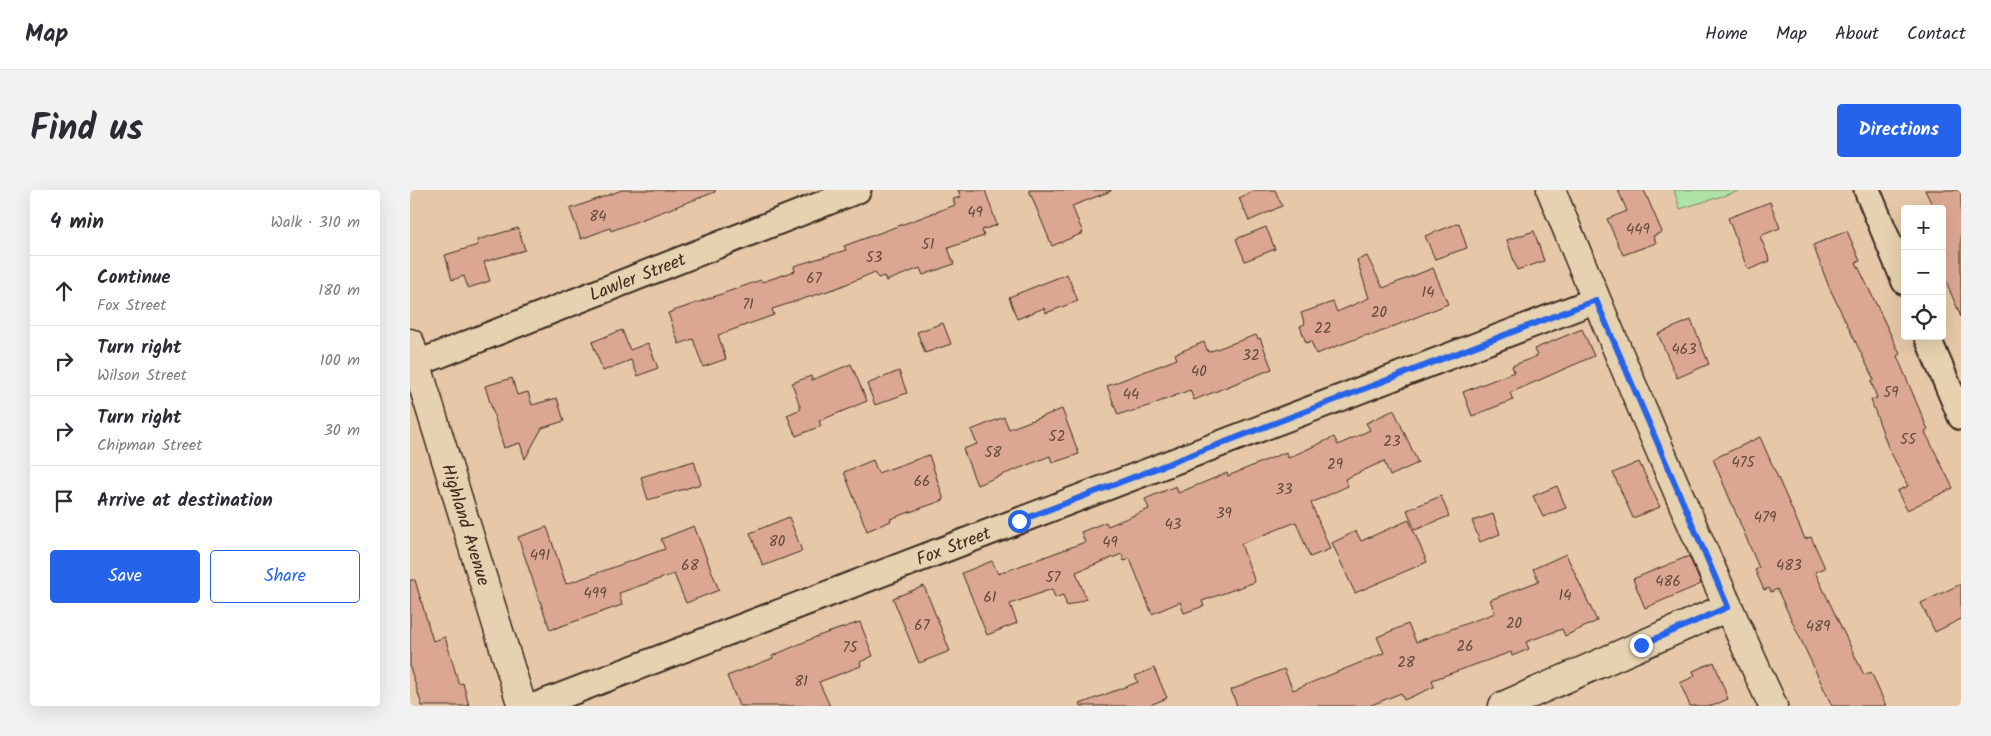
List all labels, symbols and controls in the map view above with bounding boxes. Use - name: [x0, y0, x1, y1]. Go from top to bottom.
- text: Map: [25, 15, 68, 54]
- text: Home: [1705, 20, 1748, 49]
- text: Map: [1776, 20, 1807, 49]
- text: About: [1835, 20, 1879, 49]
- text: Contact: [1907, 20, 1966, 49]
- text: Find us: [30, 102, 143, 158]
- button: Directions: [1837, 104, 1961, 157]
- house number: 49: [967, 201, 983, 225]
- house number: 84: [589, 205, 607, 229]
- map controls: [1901, 205, 1946, 340]
- button: +: [1901, 205, 1946, 250]
- text: 4 min: [50, 206, 104, 239]
- text: Walk · 310 m: [271, 210, 360, 235]
- house number: 449: [1626, 218, 1651, 242]
- house number: 51: [922, 233, 935, 257]
- street label: Lawler Street: [585, 246, 692, 310]
- house number: 53: [866, 246, 883, 270]
- button: −: [1901, 250, 1946, 295]
- text: Continue: [97, 263, 170, 293]
- house number: 67: [806, 267, 823, 291]
- icon: ahead: [50, 277, 78, 305]
- text: 180 m: [318, 278, 360, 303]
- house number: 14: [1422, 281, 1434, 305]
- text: Fox Street: [97, 293, 166, 318]
- house number: 71: [742, 293, 754, 317]
- button: locate: [1901, 295, 1946, 340]
- house number: 20: [1371, 301, 1388, 325]
- house number: 22: [1314, 317, 1332, 341]
- text: Turn right: [97, 333, 182, 363]
- house number: 463: [1671, 338, 1697, 362]
- house number: 32: [1242, 344, 1260, 368]
- icon: right: [50, 347, 78, 375]
- text: 100 m: [320, 348, 360, 373]
- house number: 40: [1191, 360, 1207, 384]
- text: Wilson Street: [97, 363, 187, 388]
- house number: 59: [1883, 381, 1899, 405]
- house number: 44: [1123, 383, 1139, 407]
- text: Turn right: [97, 403, 182, 433]
- icon: right: [50, 417, 78, 445]
- text: 30 m: [324, 418, 360, 443]
- house number: 52: [1049, 425, 1065, 449]
- house number: 55: [1900, 428, 1917, 452]
- house number: 23: [1383, 430, 1401, 454]
- text: Chipman Street: [97, 433, 202, 458]
- house number: 58: [984, 441, 1003, 465]
- house number: 475: [1731, 451, 1756, 475]
- house number: 29: [1327, 453, 1344, 477]
- street label: Highland Avenue: [432, 460, 497, 590]
- house number: 66: [914, 470, 930, 494]
- house number: 33: [1275, 478, 1293, 502]
- text: Arrive at destination: [97, 486, 273, 516]
- icon: arrive: [50, 487, 78, 515]
- house number: 39: [1216, 502, 1233, 526]
- house number: 479: [1754, 506, 1777, 530]
- route start: [1008, 510, 1031, 533]
- house number: 43: [1165, 513, 1182, 537]
- street label: Fox Street: [912, 519, 997, 575]
- house number: 80: [769, 530, 786, 554]
- house number: 49: [1102, 531, 1118, 555]
- house number: 491: [530, 544, 550, 568]
- button: Save: [50, 550, 200, 603]
- button: Share: [210, 550, 360, 603]
- house number: 68: [681, 554, 700, 578]
- house number: 483: [1776, 554, 1802, 578]
- house number: 57: [1046, 566, 1062, 590]
- house number: 486: [1655, 570, 1681, 594]
- house number: 499: [584, 582, 607, 606]
- house number: 14: [1559, 584, 1571, 608]
- house number: 61: [983, 586, 997, 610]
- house number: 20: [1506, 612, 1523, 636]
- house number: 67: [914, 614, 931, 638]
- house number: 489: [1806, 615, 1831, 639]
- route end: [1630, 634, 1653, 657]
- house number: 26: [1456, 635, 1474, 659]
- house number: 75: [843, 636, 858, 660]
- house number: 28: [1397, 651, 1416, 675]
- house number: 81: [794, 670, 808, 694]

